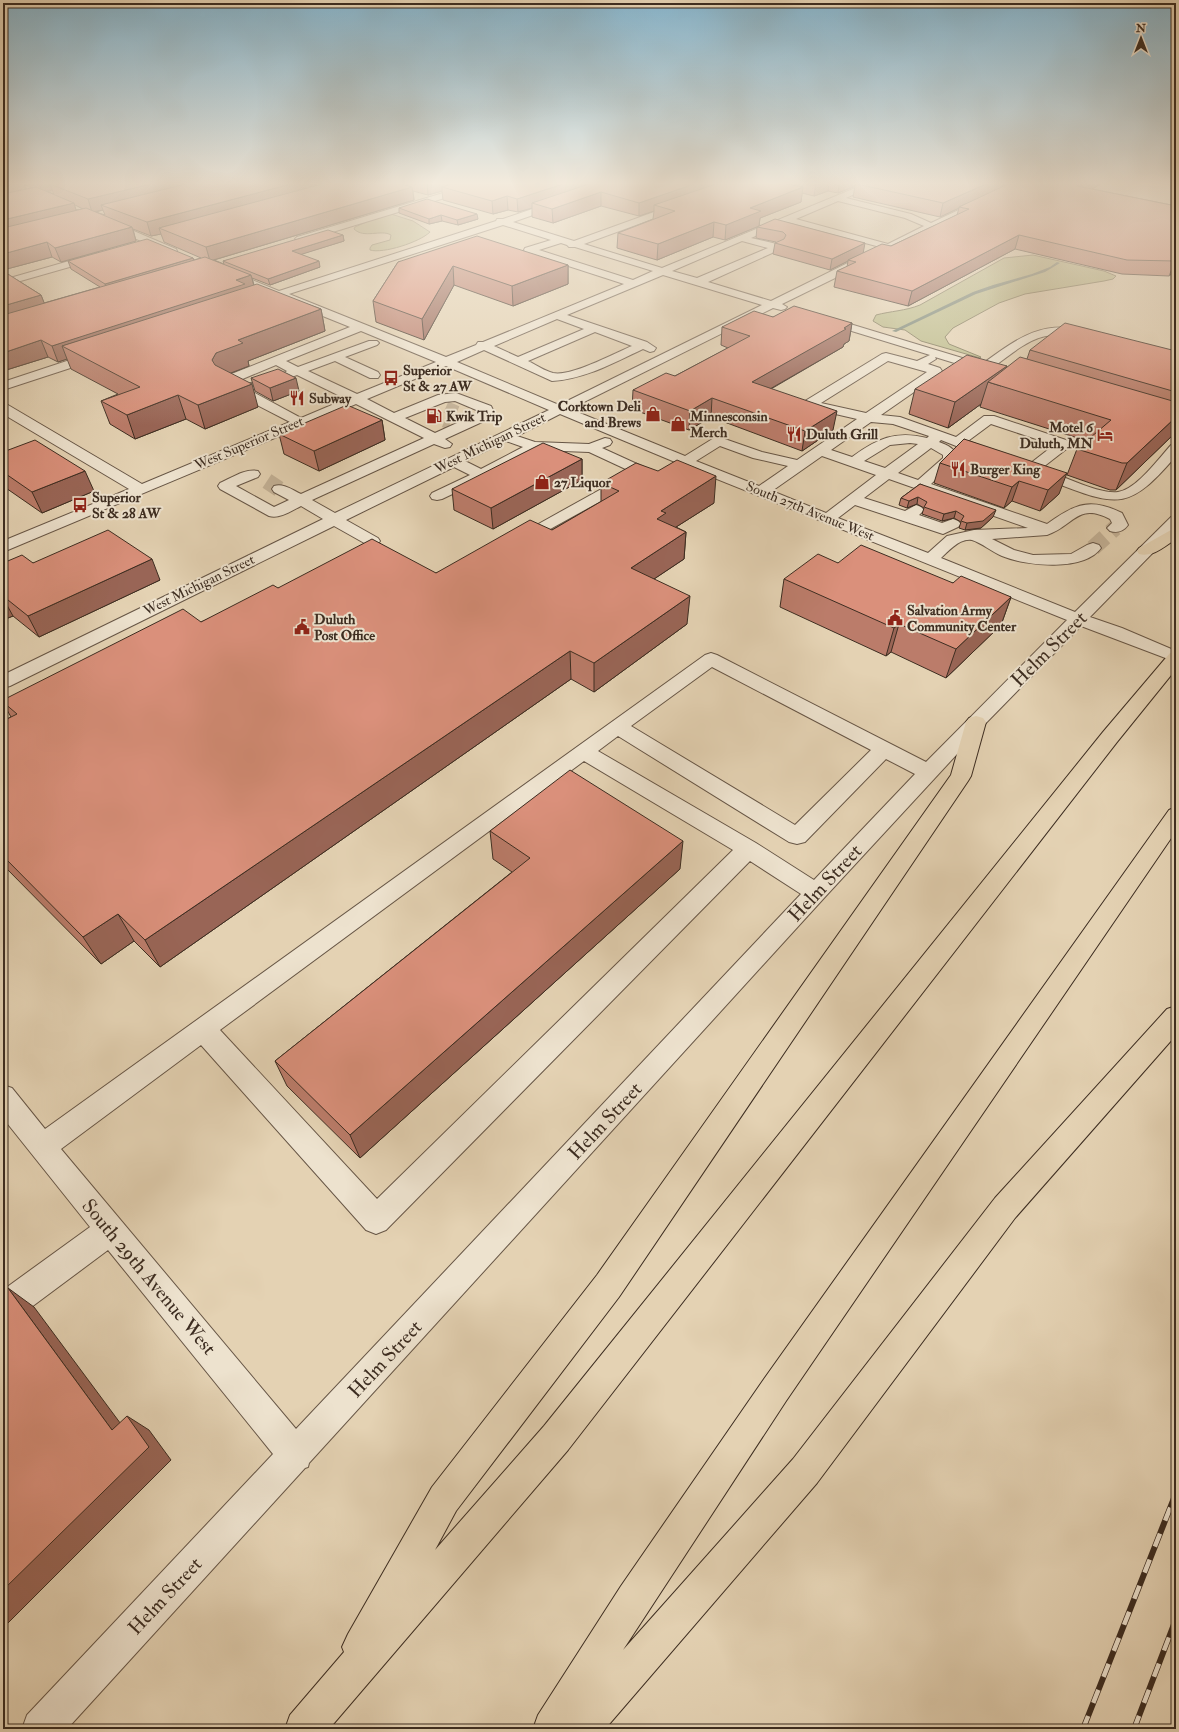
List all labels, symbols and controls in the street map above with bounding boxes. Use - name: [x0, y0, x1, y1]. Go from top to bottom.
- north arrow: [1121, 18, 1161, 58]
- text: N: [1135, 22, 1147, 35]
- place label: Superior St & 27 AW: [403, 362, 472, 395]
- bus stop icon: Superior St & 27 AW: [382, 369, 400, 387]
- restaurant icon: Subway: [288, 389, 306, 407]
- place label: Subway: [309, 390, 352, 408]
- place label: Corktown Deli and Brews: [558, 398, 641, 431]
- shop icon: Corktown Deli and Brews: [644, 405, 662, 423]
- fuel station icon: Kwik Trip: [425, 407, 443, 425]
- place label: Kwik Trip: [446, 408, 502, 426]
- place label: Minnesconsin Merch: [689, 408, 768, 441]
- street label: West Michigan Street: [431, 409, 549, 478]
- street label: West Superior Street: [191, 412, 307, 475]
- shop icon: Minnesconsin Merch: [669, 415, 687, 433]
- place label: Motel 6 Duluth, MN: [1019, 419, 1094, 452]
- restaurant icon: Duluth Grill: [785, 425, 803, 443]
- place label: Duluth Grill: [806, 426, 879, 443]
- hotel icon: Motel 6 Duluth, MN: [1096, 426, 1114, 444]
- restaurant icon: Burger King: [949, 460, 967, 478]
- place label: Burger King: [970, 461, 1041, 479]
- shop icon: 27 Liquor: [533, 473, 551, 491]
- place label: 27 Liquor: [554, 474, 611, 492]
- street label: South 27th Avenue West: [744, 478, 877, 545]
- place label: Superior St & 28 AW: [92, 489, 162, 522]
- bus stop icon: Superior St & 28 AW: [71, 496, 89, 514]
- street label: West Michigan Street: [140, 551, 258, 620]
- place label: Salvation Army Community Center: [907, 602, 1017, 636]
- street label: Helm Street: [1006, 605, 1093, 692]
- public building icon: Salvation Army Community Center: [886, 609, 904, 627]
- place label: Duluth Post Office: [314, 611, 375, 644]
- public building icon: Duluth Post Office: [293, 618, 311, 636]
- street label: Helm Street: [783, 838, 868, 927]
- street label: Helm Street: [563, 1076, 648, 1165]
- street label: South 29th Avenue West: [76, 1194, 222, 1361]
- street label: Helm Street: [343, 1314, 428, 1403]
- street label: Helm Street: [123, 1551, 208, 1640]

